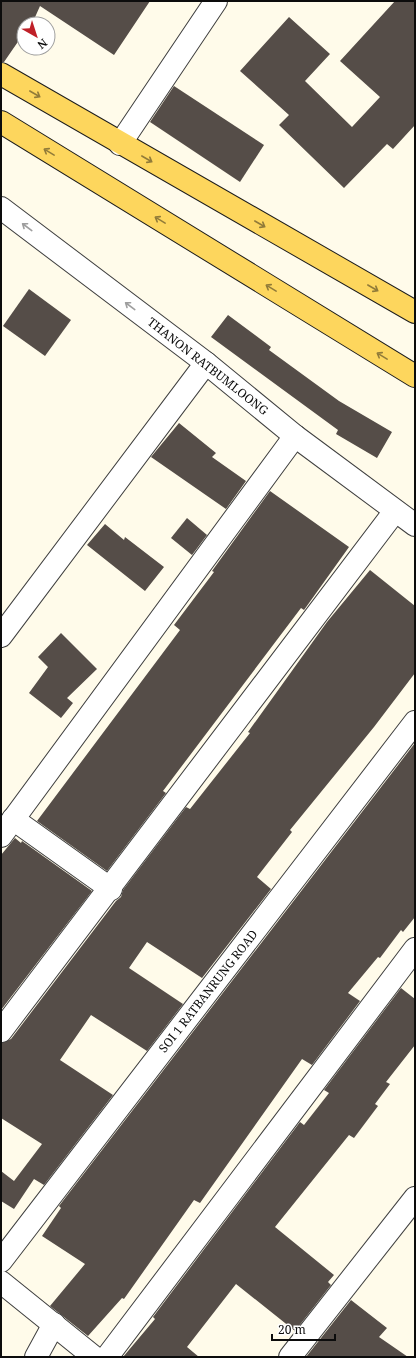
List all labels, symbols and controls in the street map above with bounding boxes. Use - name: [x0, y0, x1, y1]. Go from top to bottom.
- north arrow: [16, 16, 56, 56]
- text: N: [34, 36, 51, 53]
- one-way arrow: [29, 90, 41, 98]
- one-way arrow: [43, 147, 55, 155]
- one-way arrow: [141, 156, 153, 164]
- one-way arrow: [154, 215, 166, 223]
- one-way arrow: [254, 220, 266, 228]
- one-way arrow: [21, 223, 32, 231]
- one-way arrow: [265, 283, 277, 291]
- one-way arrow: [367, 284, 379, 292]
- one-way arrow: [125, 301, 136, 310]
- street label: THANON RATBUMLOONG: [144, 313, 272, 419]
- one-way arrow: [376, 351, 388, 359]
- street label: SOI 1 RATBANRUNG ROAD: [155, 926, 262, 1056]
- scale bar: [272, 1316, 335, 1342]
- text: 20 m: [278, 1321, 306, 1338]

